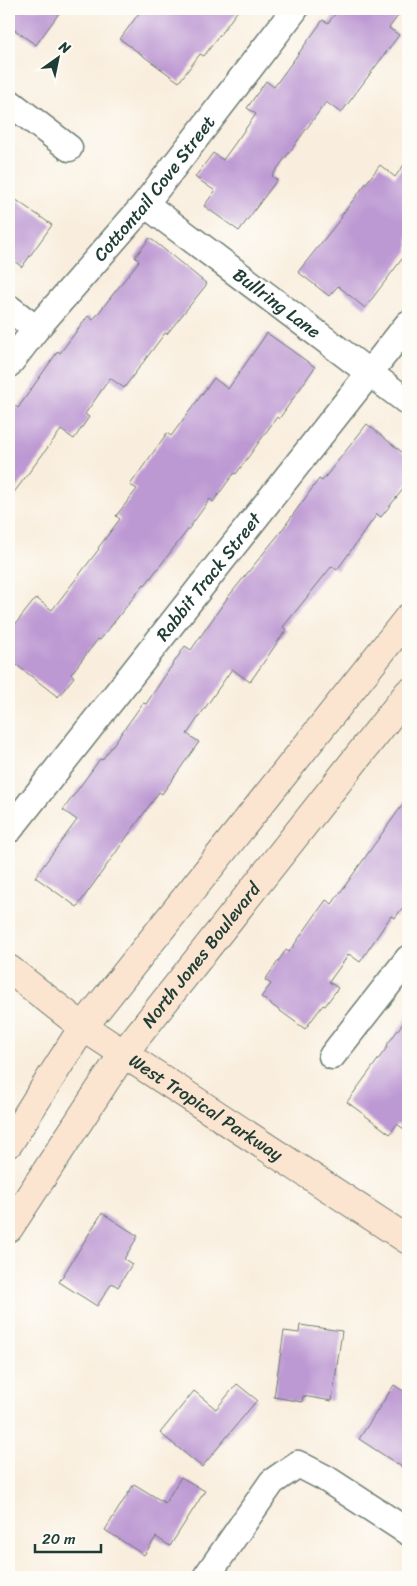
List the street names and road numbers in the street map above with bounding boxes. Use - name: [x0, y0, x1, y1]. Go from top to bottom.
- street label: Cottontail Cove Street: [85, 108, 224, 269]
- street label: Bullring Lane: [226, 259, 328, 347]
- street label: Rabbit Track Street: [148, 505, 270, 648]
- street label: North Jones Boulevard: [133, 874, 270, 1035]
- street label: West Tropical Parkway: [122, 1045, 290, 1170]

